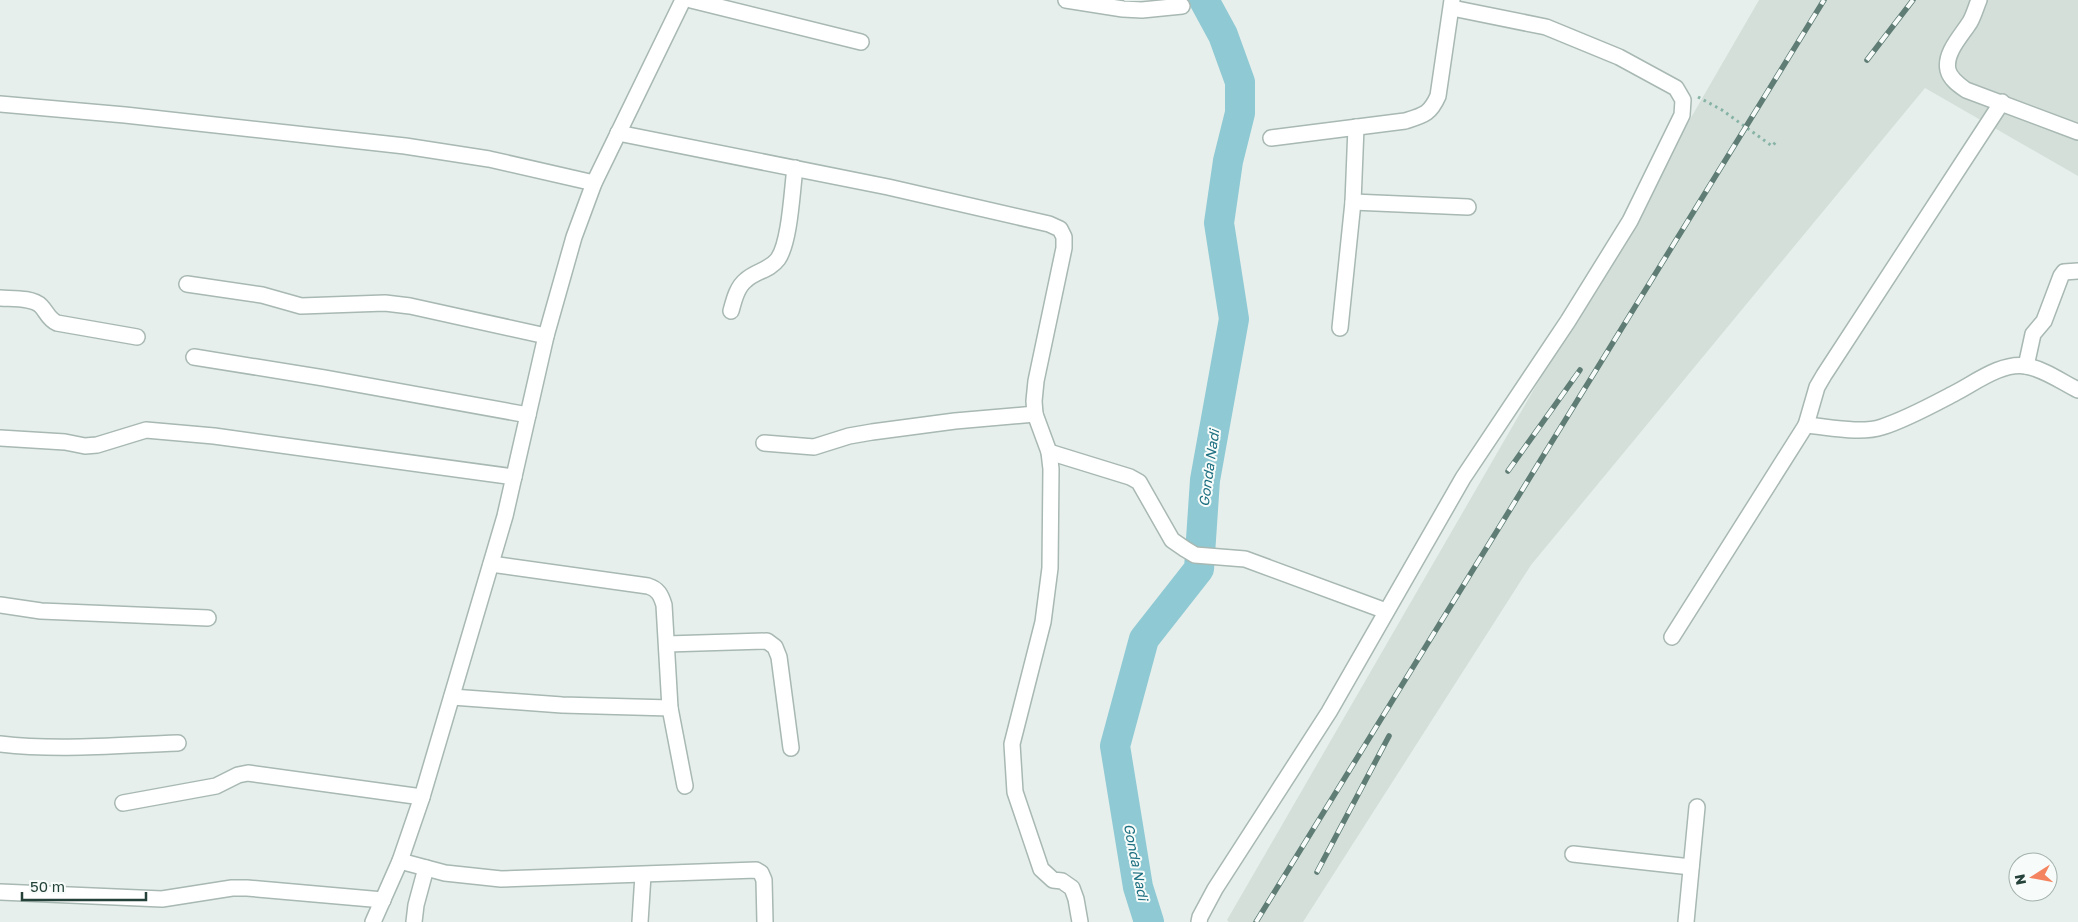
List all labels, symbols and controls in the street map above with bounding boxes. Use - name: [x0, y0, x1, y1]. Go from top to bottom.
- water label: Gonda Nadi: [1195, 426, 1223, 508]
- water label: Gonda Nadi: [1121, 822, 1153, 904]
- north arrow: [2008, 852, 2058, 902]
- scale bar: [22, 870, 146, 902]
- text: N: [2010, 873, 2029, 886]
- text: 50 m: [30, 877, 65, 895]

